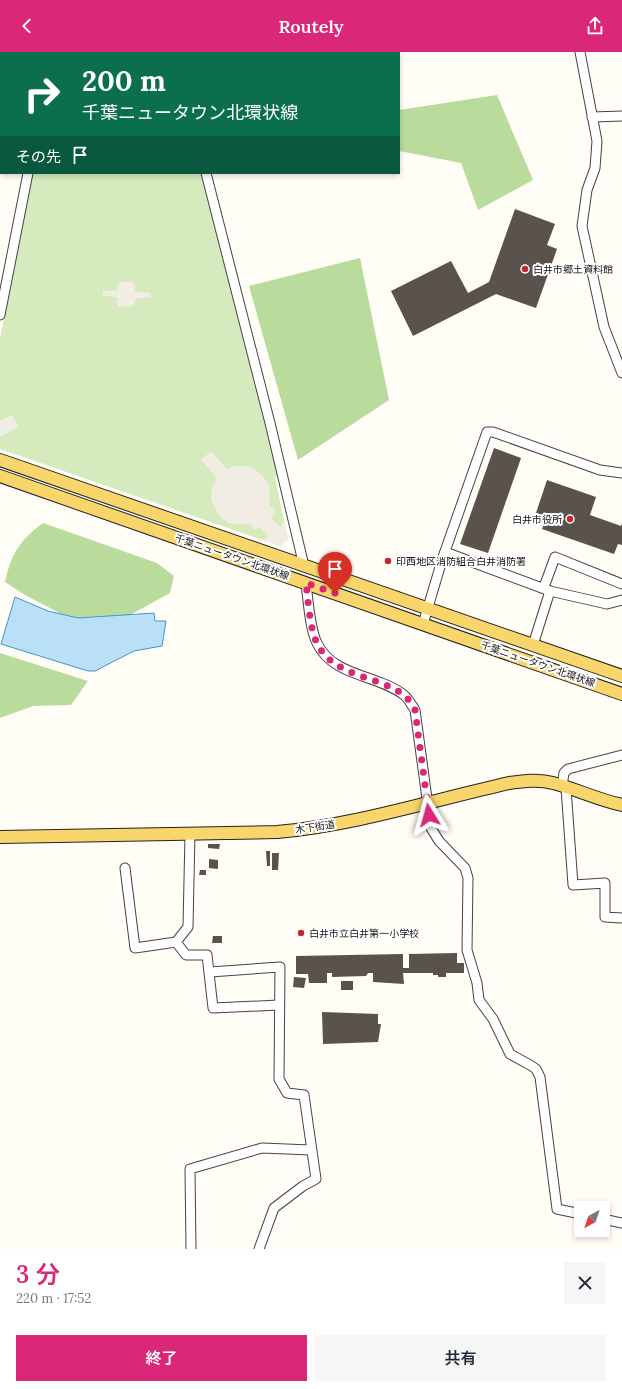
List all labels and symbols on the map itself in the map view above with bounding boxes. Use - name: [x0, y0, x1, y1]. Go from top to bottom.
- place label: 白井市郷土資料館: [533, 263, 613, 276]
- marker: 白井市郷土資料館: [520, 264, 530, 274]
- place label: 白井市役所: [512, 513, 562, 526]
- marker: 白井市役所: [565, 514, 575, 524]
- street label: 千葉ニュータウン北環状線: [173, 531, 291, 583]
- pin: [318, 552, 352, 593]
- place label: 印西地区消防組合白井消防署: [396, 555, 526, 568]
- marker: 印西地区消防組合白井消防署: [383, 556, 393, 566]
- street label: 千葉ニュータウン北環状線: [479, 638, 597, 690]
- position arrow: [408, 794, 450, 836]
- street label: 木下街道: [294, 817, 336, 837]
- place label: 白井市立白井第一小学校: [309, 927, 419, 940]
- marker: 白井市立白井第一小学校: [296, 928, 306, 938]
- north arrow: [574, 1201, 610, 1237]

